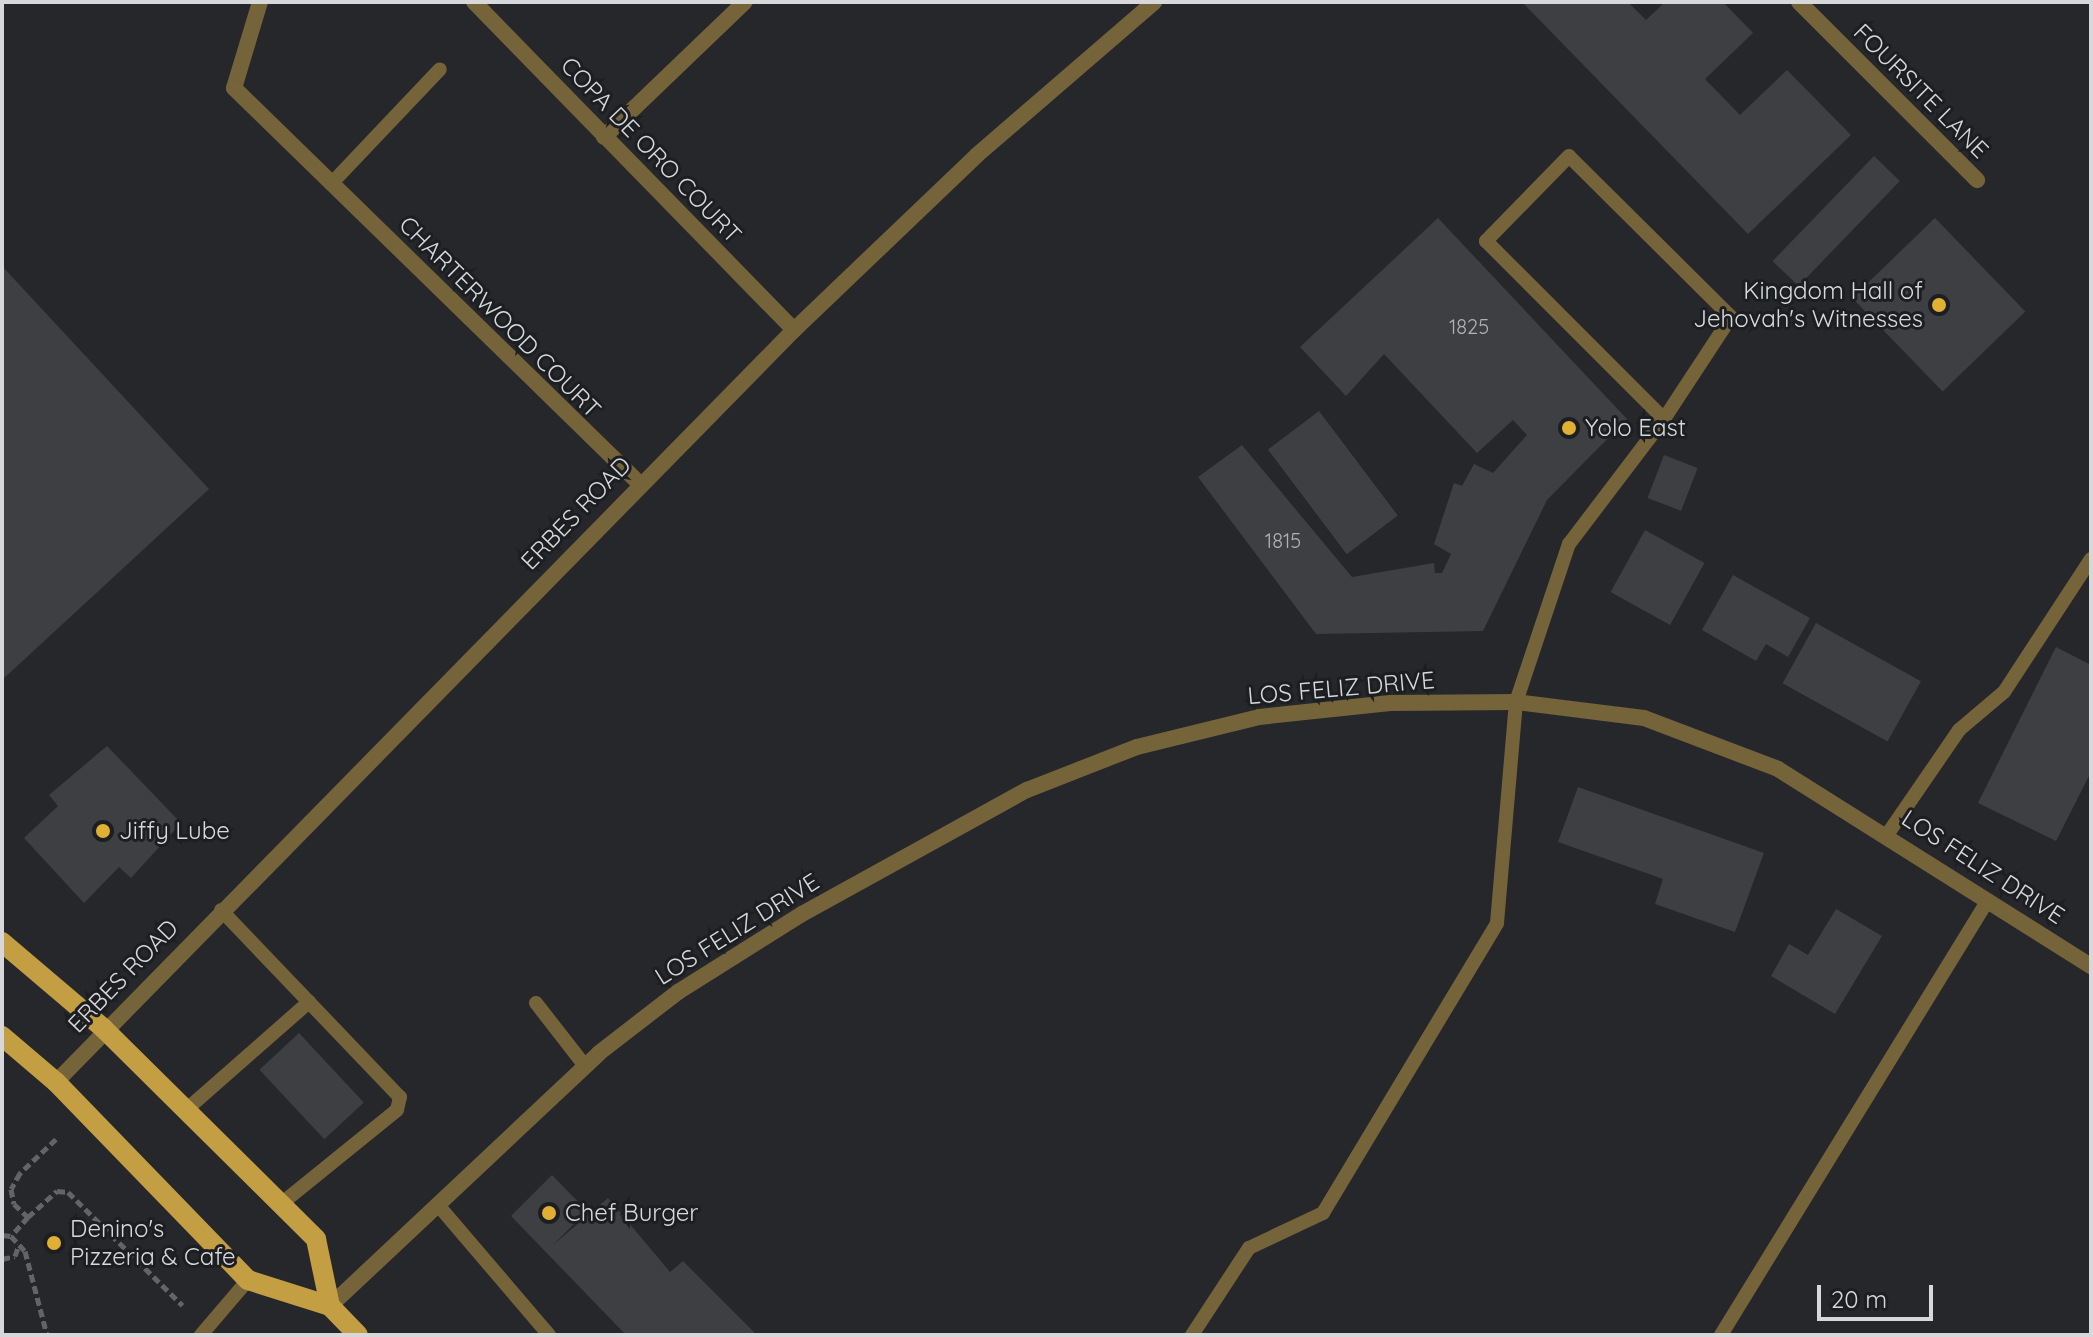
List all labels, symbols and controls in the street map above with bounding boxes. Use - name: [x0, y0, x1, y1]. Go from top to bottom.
- street label: FOURSITE LANE: [1848, 18, 1994, 164]
- street label: COPA DE ORO COURT: [555, 51, 747, 249]
- street label: CHARTERWOOD COURT: [393, 210, 607, 424]
- place label: Kingdom Hall of Jehovah's Witnesses: [1693, 277, 1923, 333]
- marker: Kingdom Hall of Jehovah's Witnesses: [1930, 296, 1948, 314]
- house number: 1825: [1449, 314, 1489, 338]
- place label: Yolo East: [1585, 414, 1686, 442]
- marker: Yolo East: [1560, 419, 1578, 437]
- street label: ERBES ROAD: [515, 451, 637, 575]
- house number: 1815: [1265, 528, 1301, 552]
- street label: LOS FELIZ DRIVE: [1246, 665, 1436, 711]
- street label: LOS FELIZ DRIVE: [1896, 804, 2070, 930]
- place label: Jiffy Lube: [119, 817, 230, 845]
- marker: Jiffy Lube: [94, 822, 112, 840]
- street label: LOS FELIZ DRIVE: [650, 867, 824, 991]
- street label: ERBES ROAD: [62, 914, 184, 1038]
- place label: Chef Burger: [565, 1199, 699, 1227]
- marker: Chef Burger: [540, 1204, 558, 1222]
- place label: Denino's Pizzeria & Cafe: [70, 1215, 236, 1271]
- marker: Denino's Pizzeria & Cafe: [45, 1234, 63, 1252]
- scale bar: [1821, 1269, 1937, 1319]
- text: 20 m: [1831, 1284, 1887, 1314]

